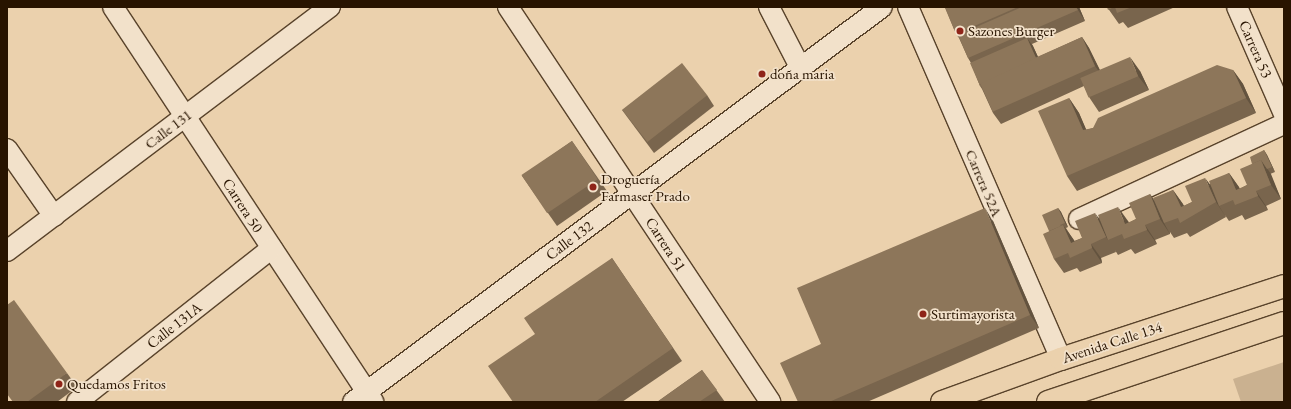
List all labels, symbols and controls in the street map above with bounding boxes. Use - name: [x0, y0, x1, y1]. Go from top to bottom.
- street label: Carrera 53: [1235, 18, 1277, 80]
- place label: Sazones Burger: [968, 22, 1054, 40]
- marker: Sazones Burger: [955, 26, 965, 36]
- place label: doña maria: [770, 65, 834, 83]
- marker: doña maria: [757, 69, 767, 79]
- street label: Calle 131: [141, 105, 195, 153]
- street label: Carrera 52A: [962, 147, 1006, 219]
- place label: Droguería Farmaser Prado: [601, 169, 690, 204]
- street label: Carrera 50: [219, 175, 267, 235]
- marker: Droguería Farmaser Prado: [588, 182, 598, 192]
- street label: Carrera 51: [642, 214, 690, 274]
- street label: Calle 132: [542, 216, 596, 264]
- street label: Calle 131A: [143, 298, 205, 352]
- place label: Surtimayorista: [931, 305, 1015, 323]
- marker: Surtimayorista: [918, 309, 928, 319]
- street label: Avenida Calle 134: [1060, 317, 1164, 367]
- place label: Quedamos Fritos: [67, 375, 166, 393]
- marker: Quedamos Fritos: [54, 379, 64, 389]

